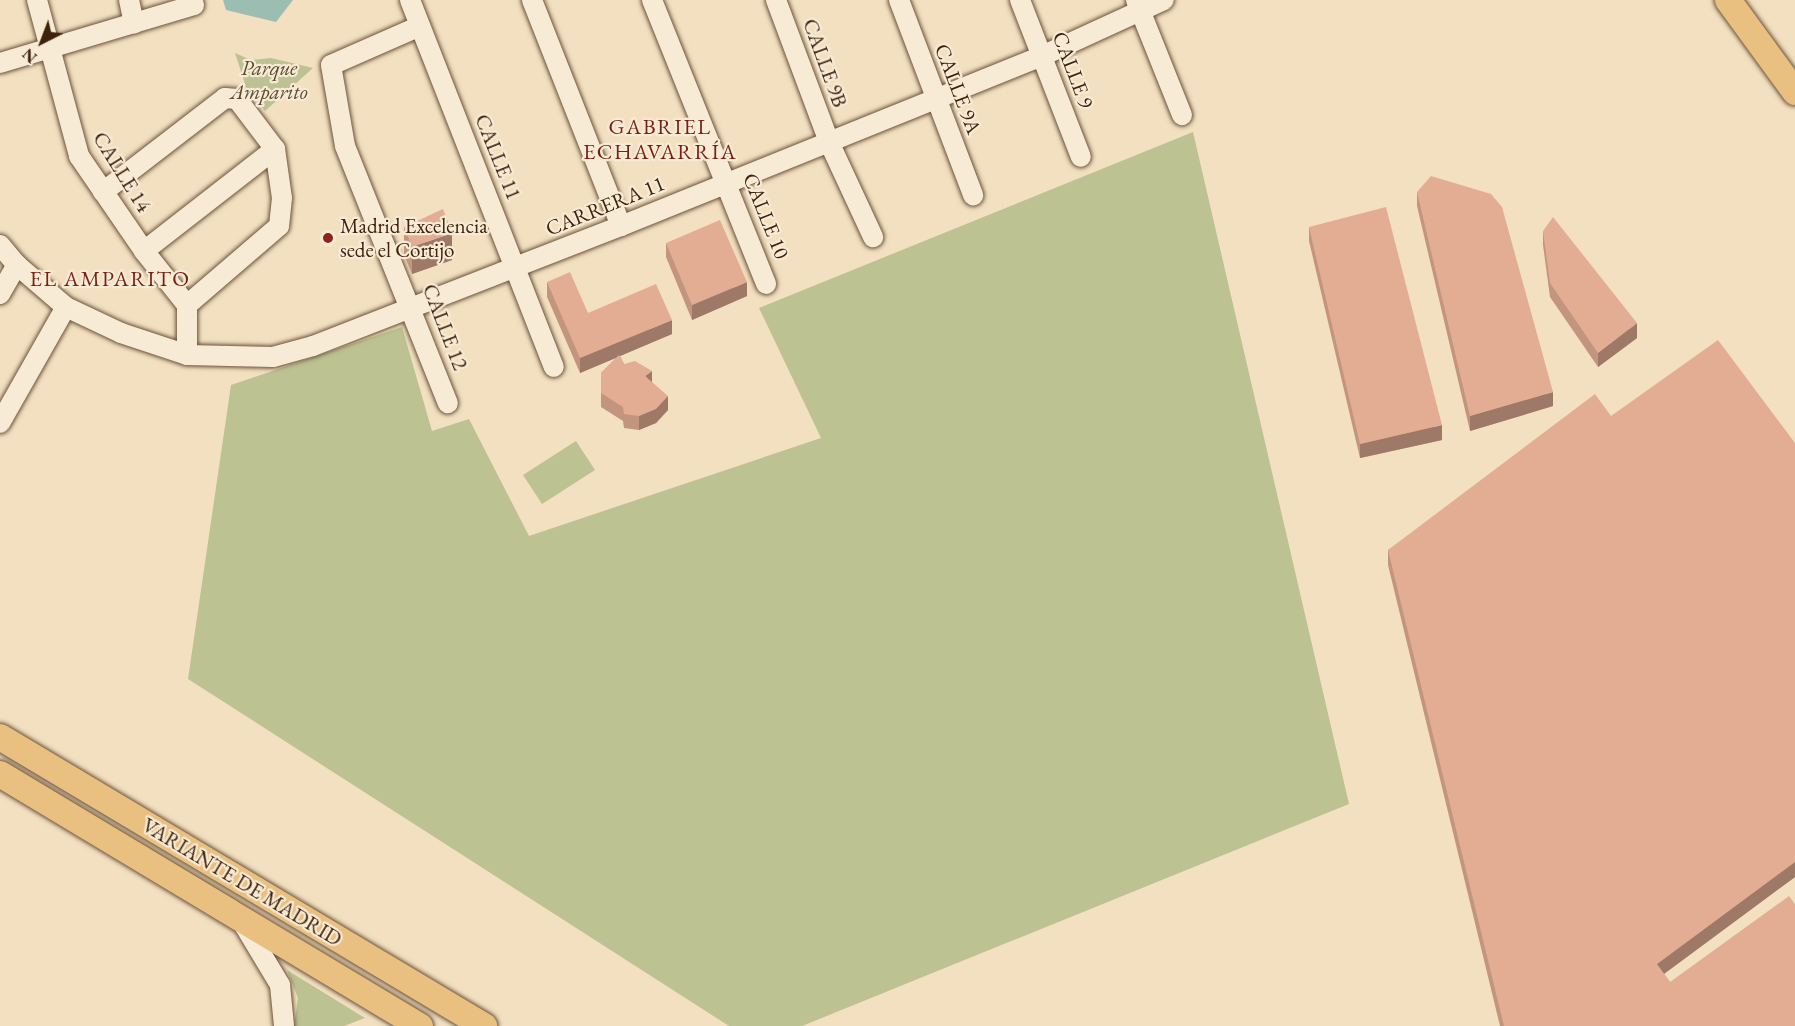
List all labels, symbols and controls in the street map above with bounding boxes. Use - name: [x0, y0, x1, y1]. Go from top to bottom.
- north arrow: [12, 12, 72, 72]
- street label: CALLE 9B: [797, 15, 853, 111]
- street label: CALLE 9: [1047, 28, 1099, 112]
- street label: CALLE 9A: [929, 40, 987, 138]
- text: N: [18, 44, 41, 68]
- park label: Parque Amparito: [230, 55, 308, 105]
- street label: CALLE 11: [469, 110, 527, 204]
- district label: GABRIEL ECHAVARRÍA: [583, 113, 737, 164]
- street label: CALLE 14: [87, 127, 157, 217]
- street label: CALLE 10: [737, 169, 795, 263]
- street label: CARRERA 11: [542, 171, 668, 241]
- place label: Madrid Excelencia sede el Cortijo: [340, 213, 488, 263]
- marker: Madrid Excelencia sede el Cortijo: [321, 231, 335, 245]
- district label: EL AMPARITO: [30, 266, 190, 292]
- street label: CALLE 12: [417, 280, 473, 374]
- street label: VARIANTE DE MADRID: [138, 812, 346, 952]

